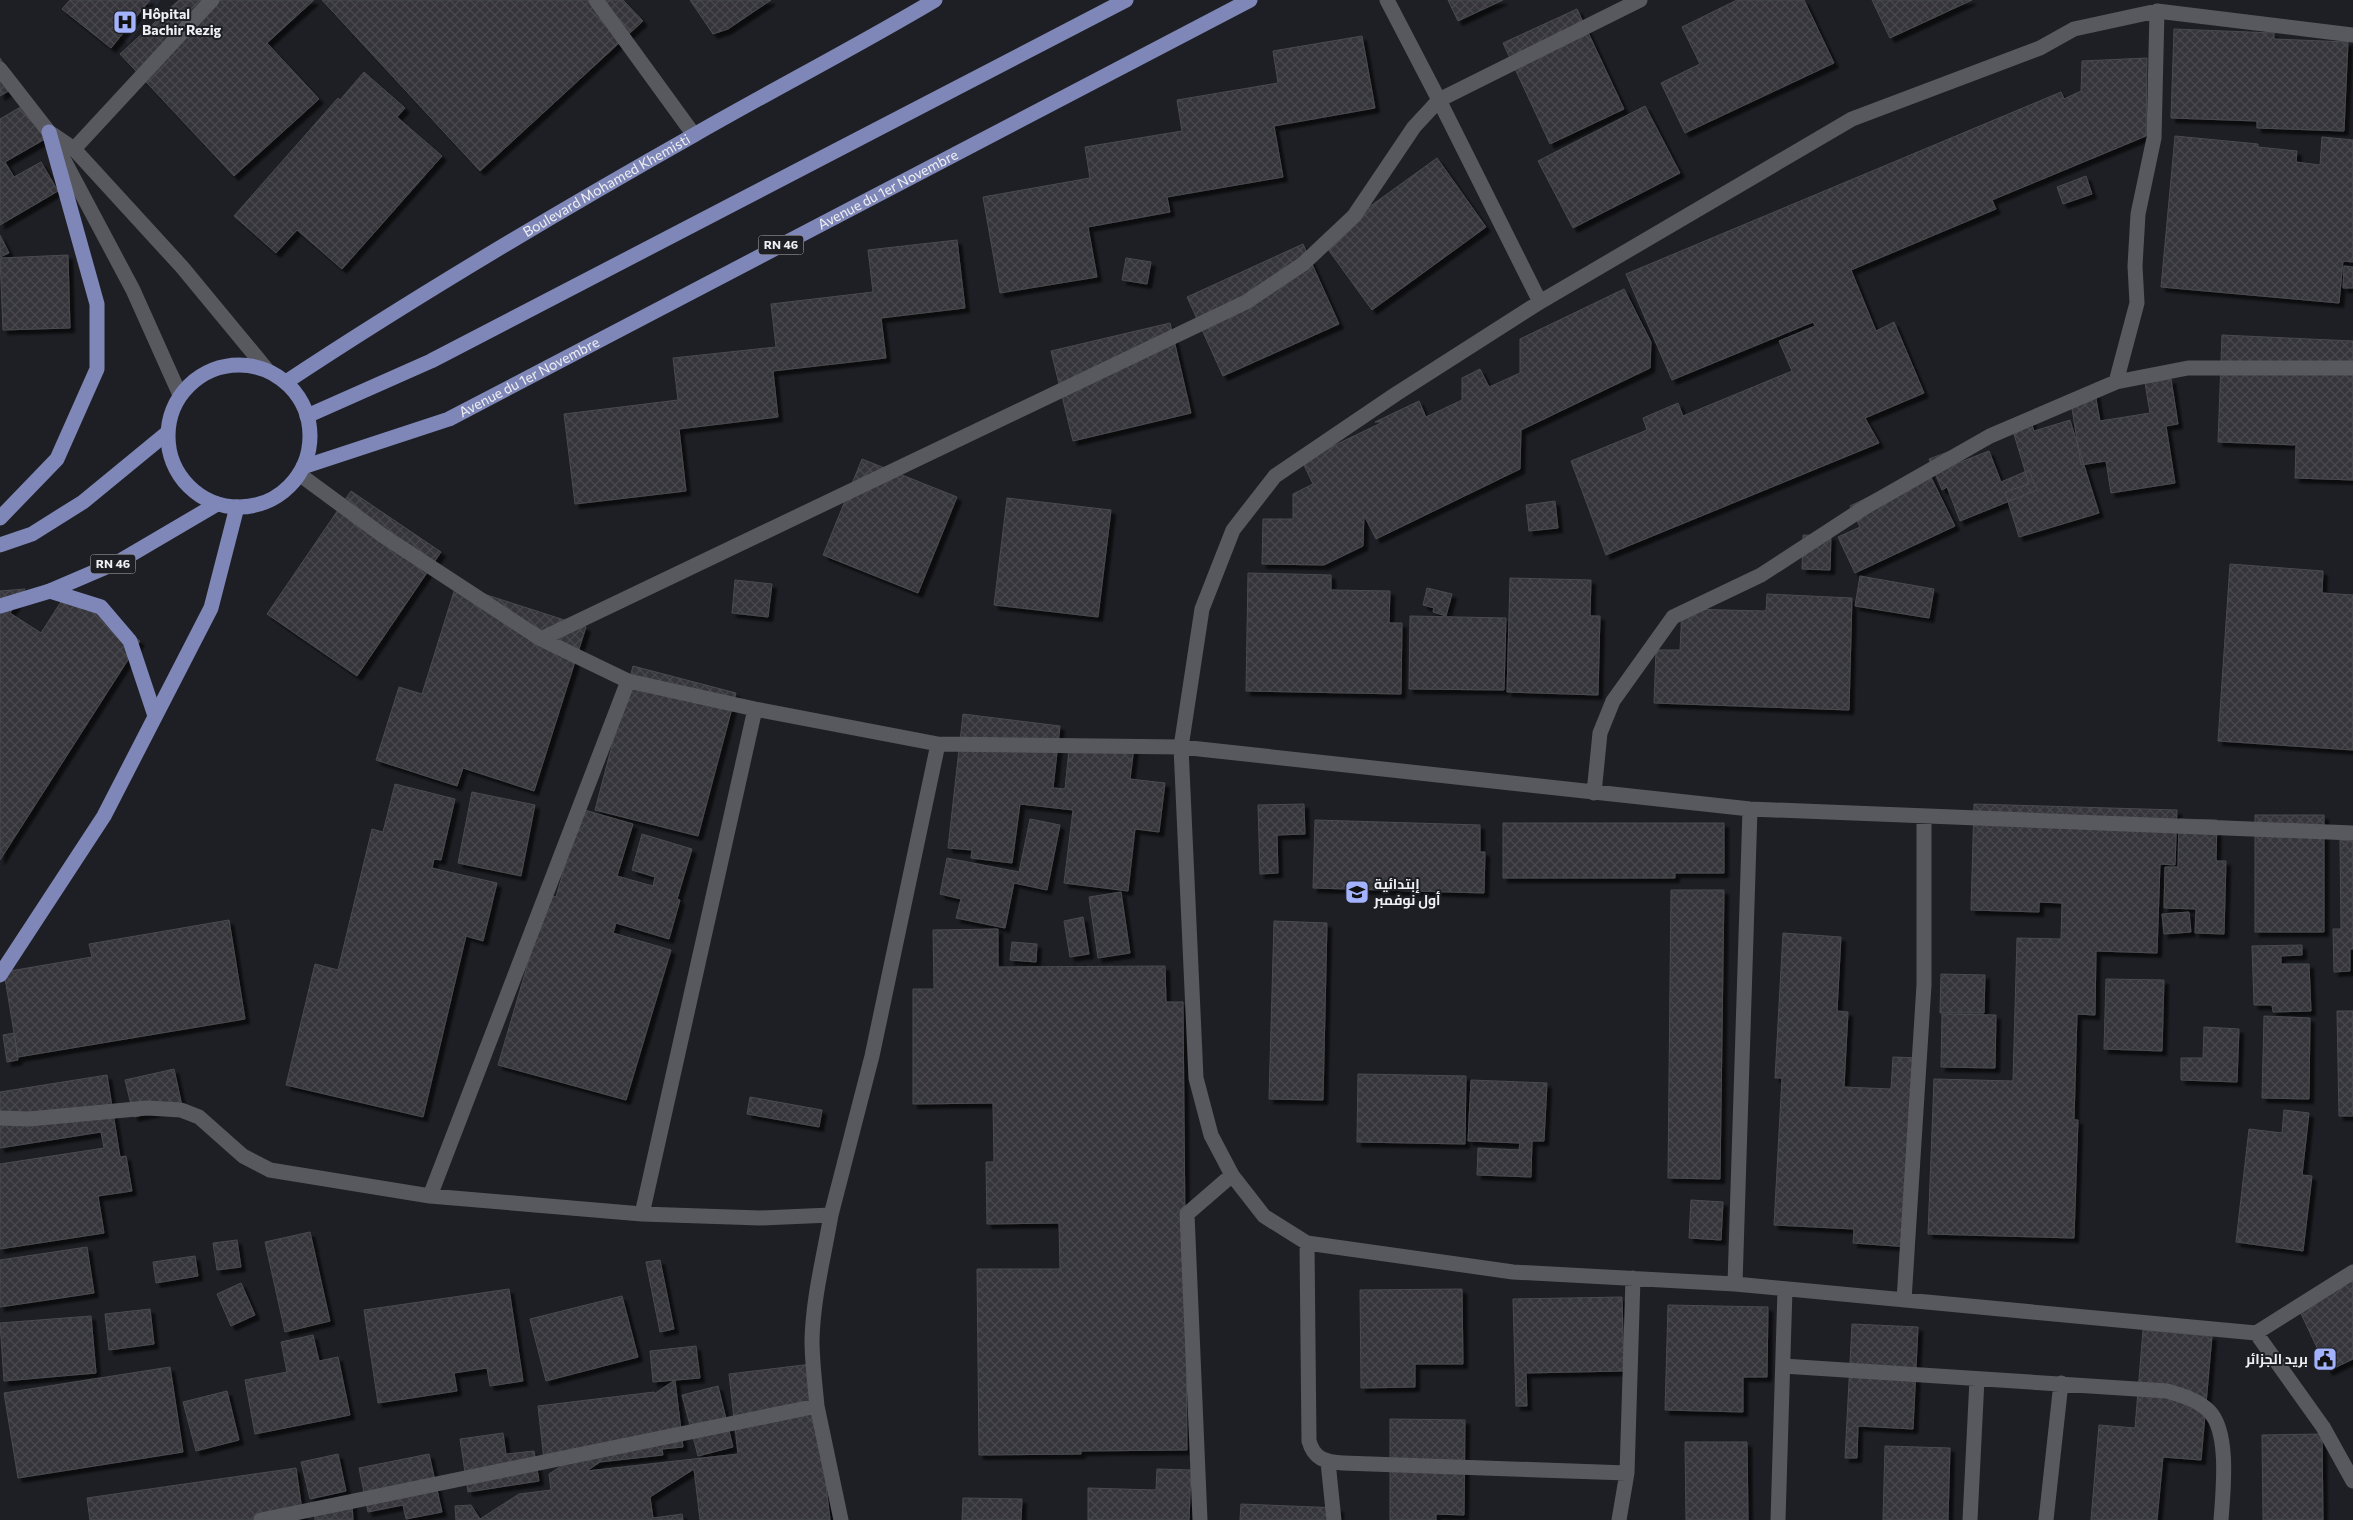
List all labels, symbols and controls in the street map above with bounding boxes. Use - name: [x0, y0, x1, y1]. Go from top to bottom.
- place label: Hôpital Bachir Rezig: [142, 5, 222, 38]
- hospital icon: Hôpital Bachir Rezig: [112, 9, 138, 35]
- street label: Boulevard Mohamed Khemisti: [520, 130, 693, 240]
- street label: Avenue du 1er Novembre: [815, 145, 961, 233]
- road number: RN 46: [758, 236, 804, 254]
- street label: Avenue du 1er Novembre: [456, 333, 602, 420]
- road number: RN 46: [90, 554, 136, 574]
- place label: إبتدائية أول نوفمبر: [1373, 875, 1441, 909]
- school or university icon: إبتدائية أول نوفمبر: [1344, 879, 1370, 905]
- public building icon: بريد الجزائر: [2312, 1346, 2338, 1372]
- place label: بريد الجزائر: [2245, 1350, 2308, 1368]

